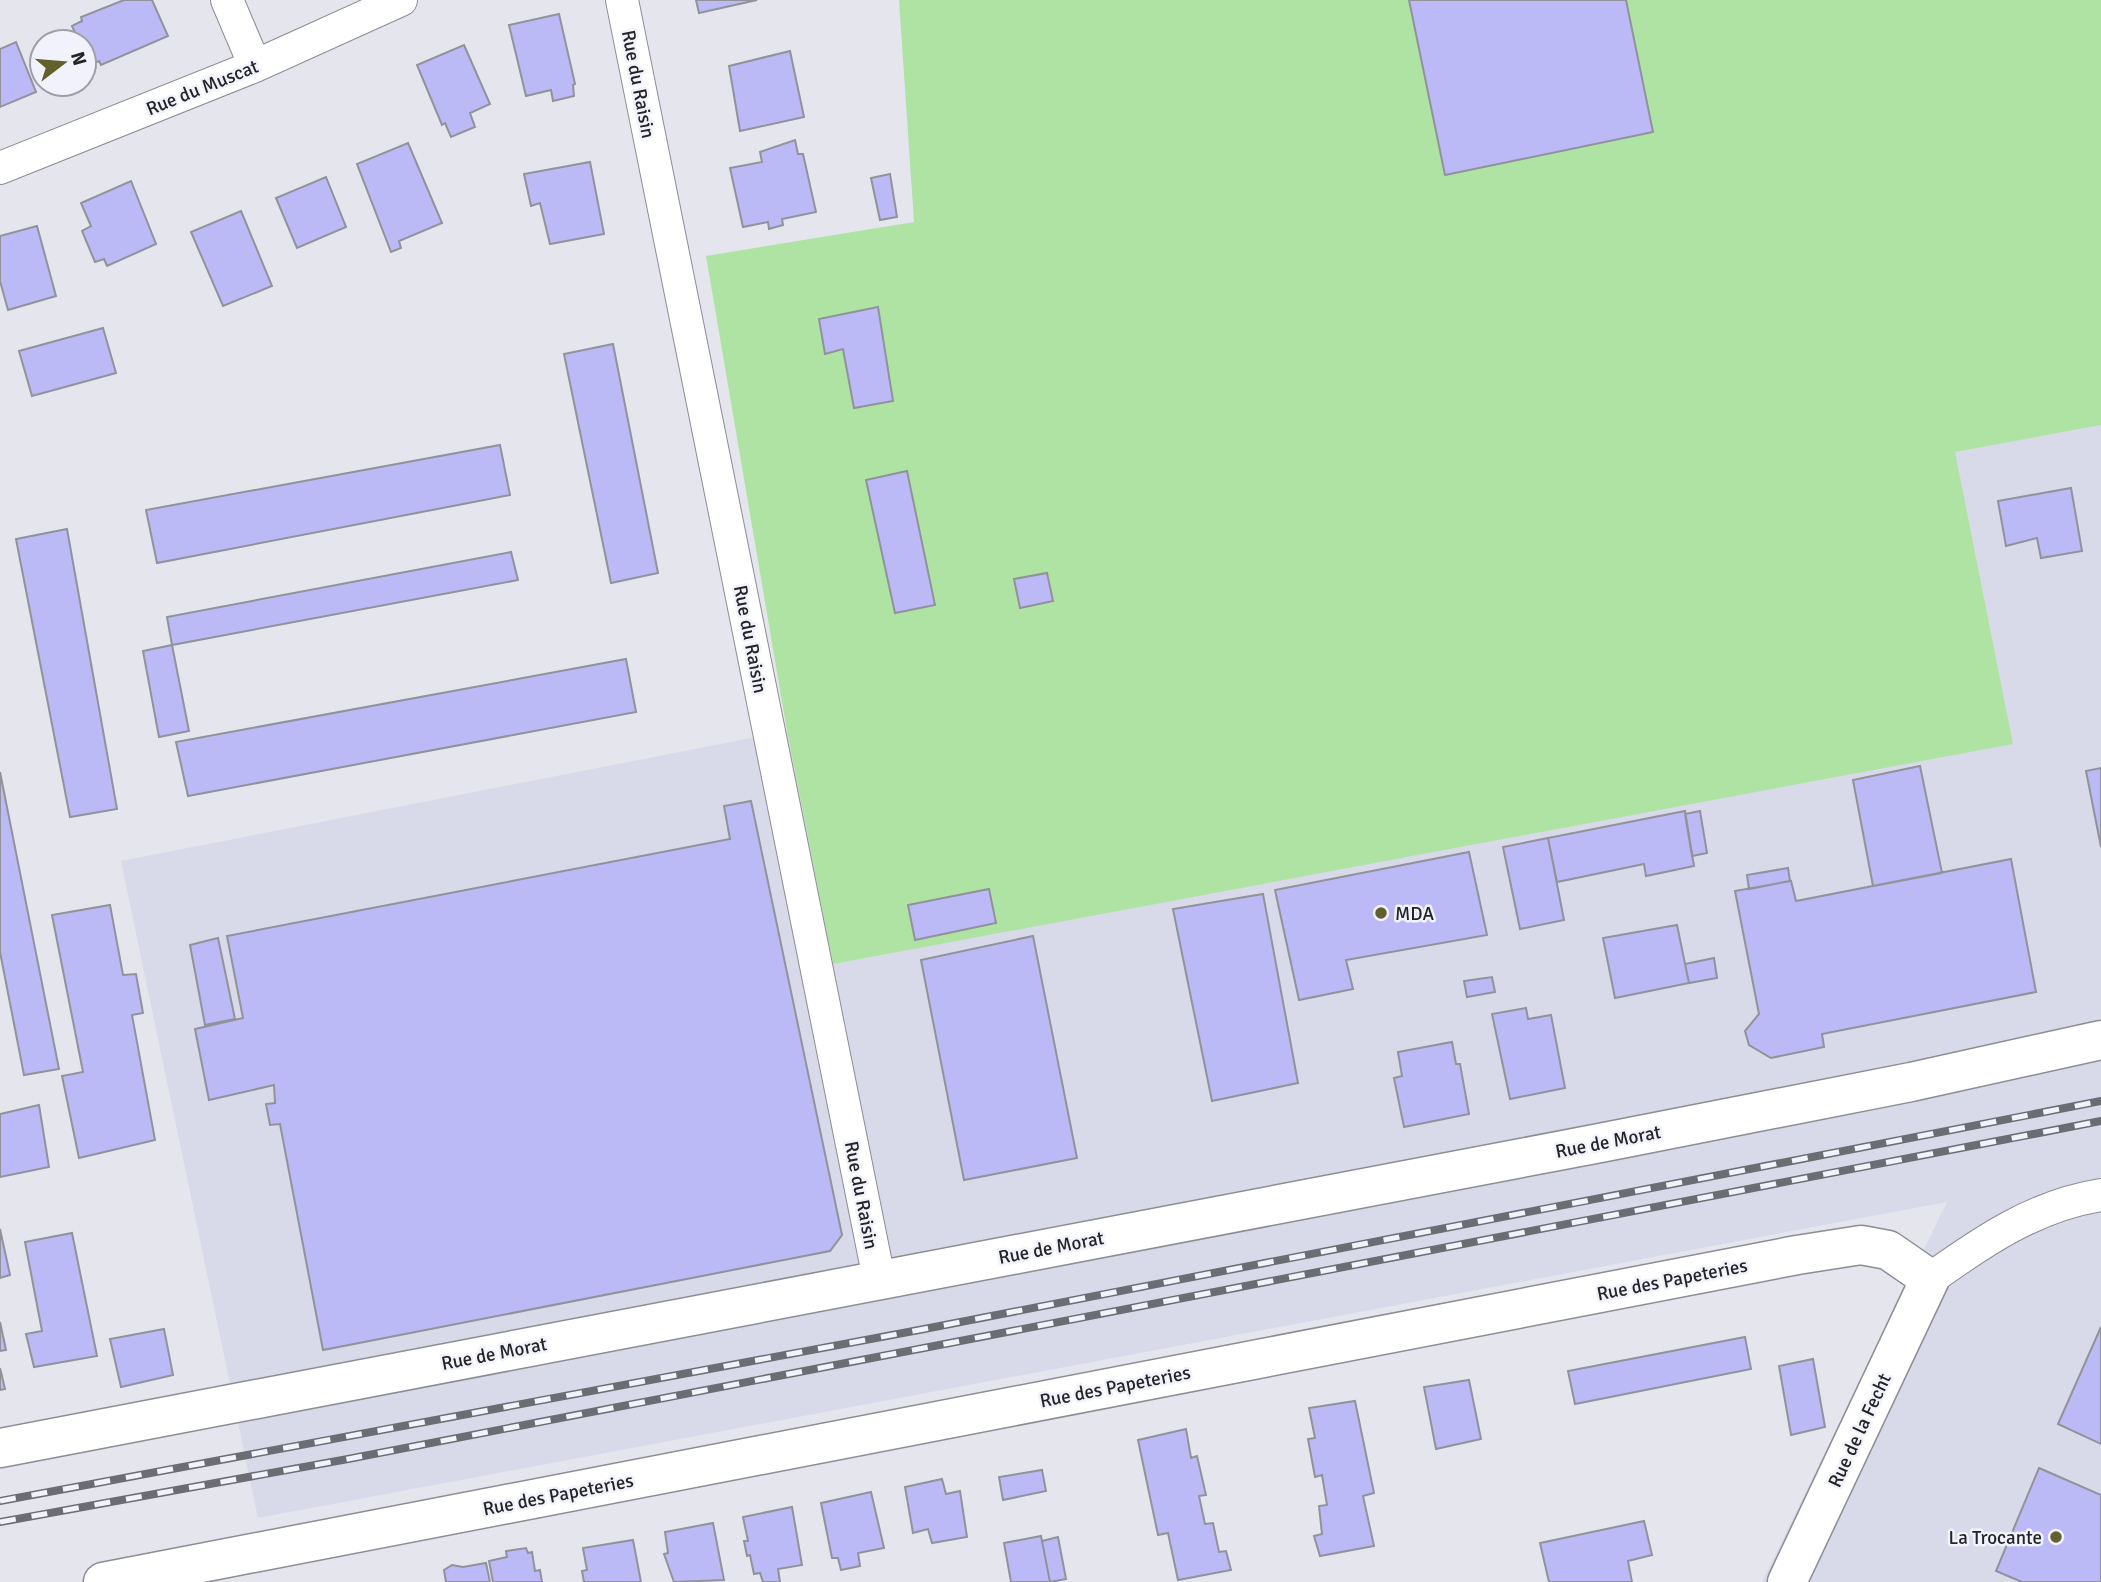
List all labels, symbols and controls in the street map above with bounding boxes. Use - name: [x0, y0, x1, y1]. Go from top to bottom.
- north arrow: [28, 28, 98, 98]
- street label: Rue du Raisin: [616, 28, 660, 140]
- text: N: [65, 49, 92, 68]
- street label: Rue du Muscat: [143, 54, 262, 121]
- street label: Rue du Raisin: [728, 583, 772, 695]
- place label: MDA: [1395, 902, 1434, 926]
- marker: MDA: [1373, 905, 1389, 921]
- street label: Rue de Morat: [1553, 1120, 1663, 1164]
- street label: Rue du Raisin: [839, 1139, 883, 1251]
- street label: Rue de Morat: [996, 1226, 1106, 1270]
- street label: Rue des Papeteries: [1595, 1254, 1750, 1306]
- street label: Rue de Morat: [439, 1332, 549, 1376]
- street label: Rue des Papeteries: [1038, 1361, 1193, 1413]
- street label: Rue de la Fecht: [1823, 1369, 1897, 1491]
- street label: Rue des Papeteries: [481, 1469, 636, 1521]
- place label: La Trocante: [1949, 1526, 2042, 1550]
- marker: La Trocante: [2048, 1529, 2064, 1545]

